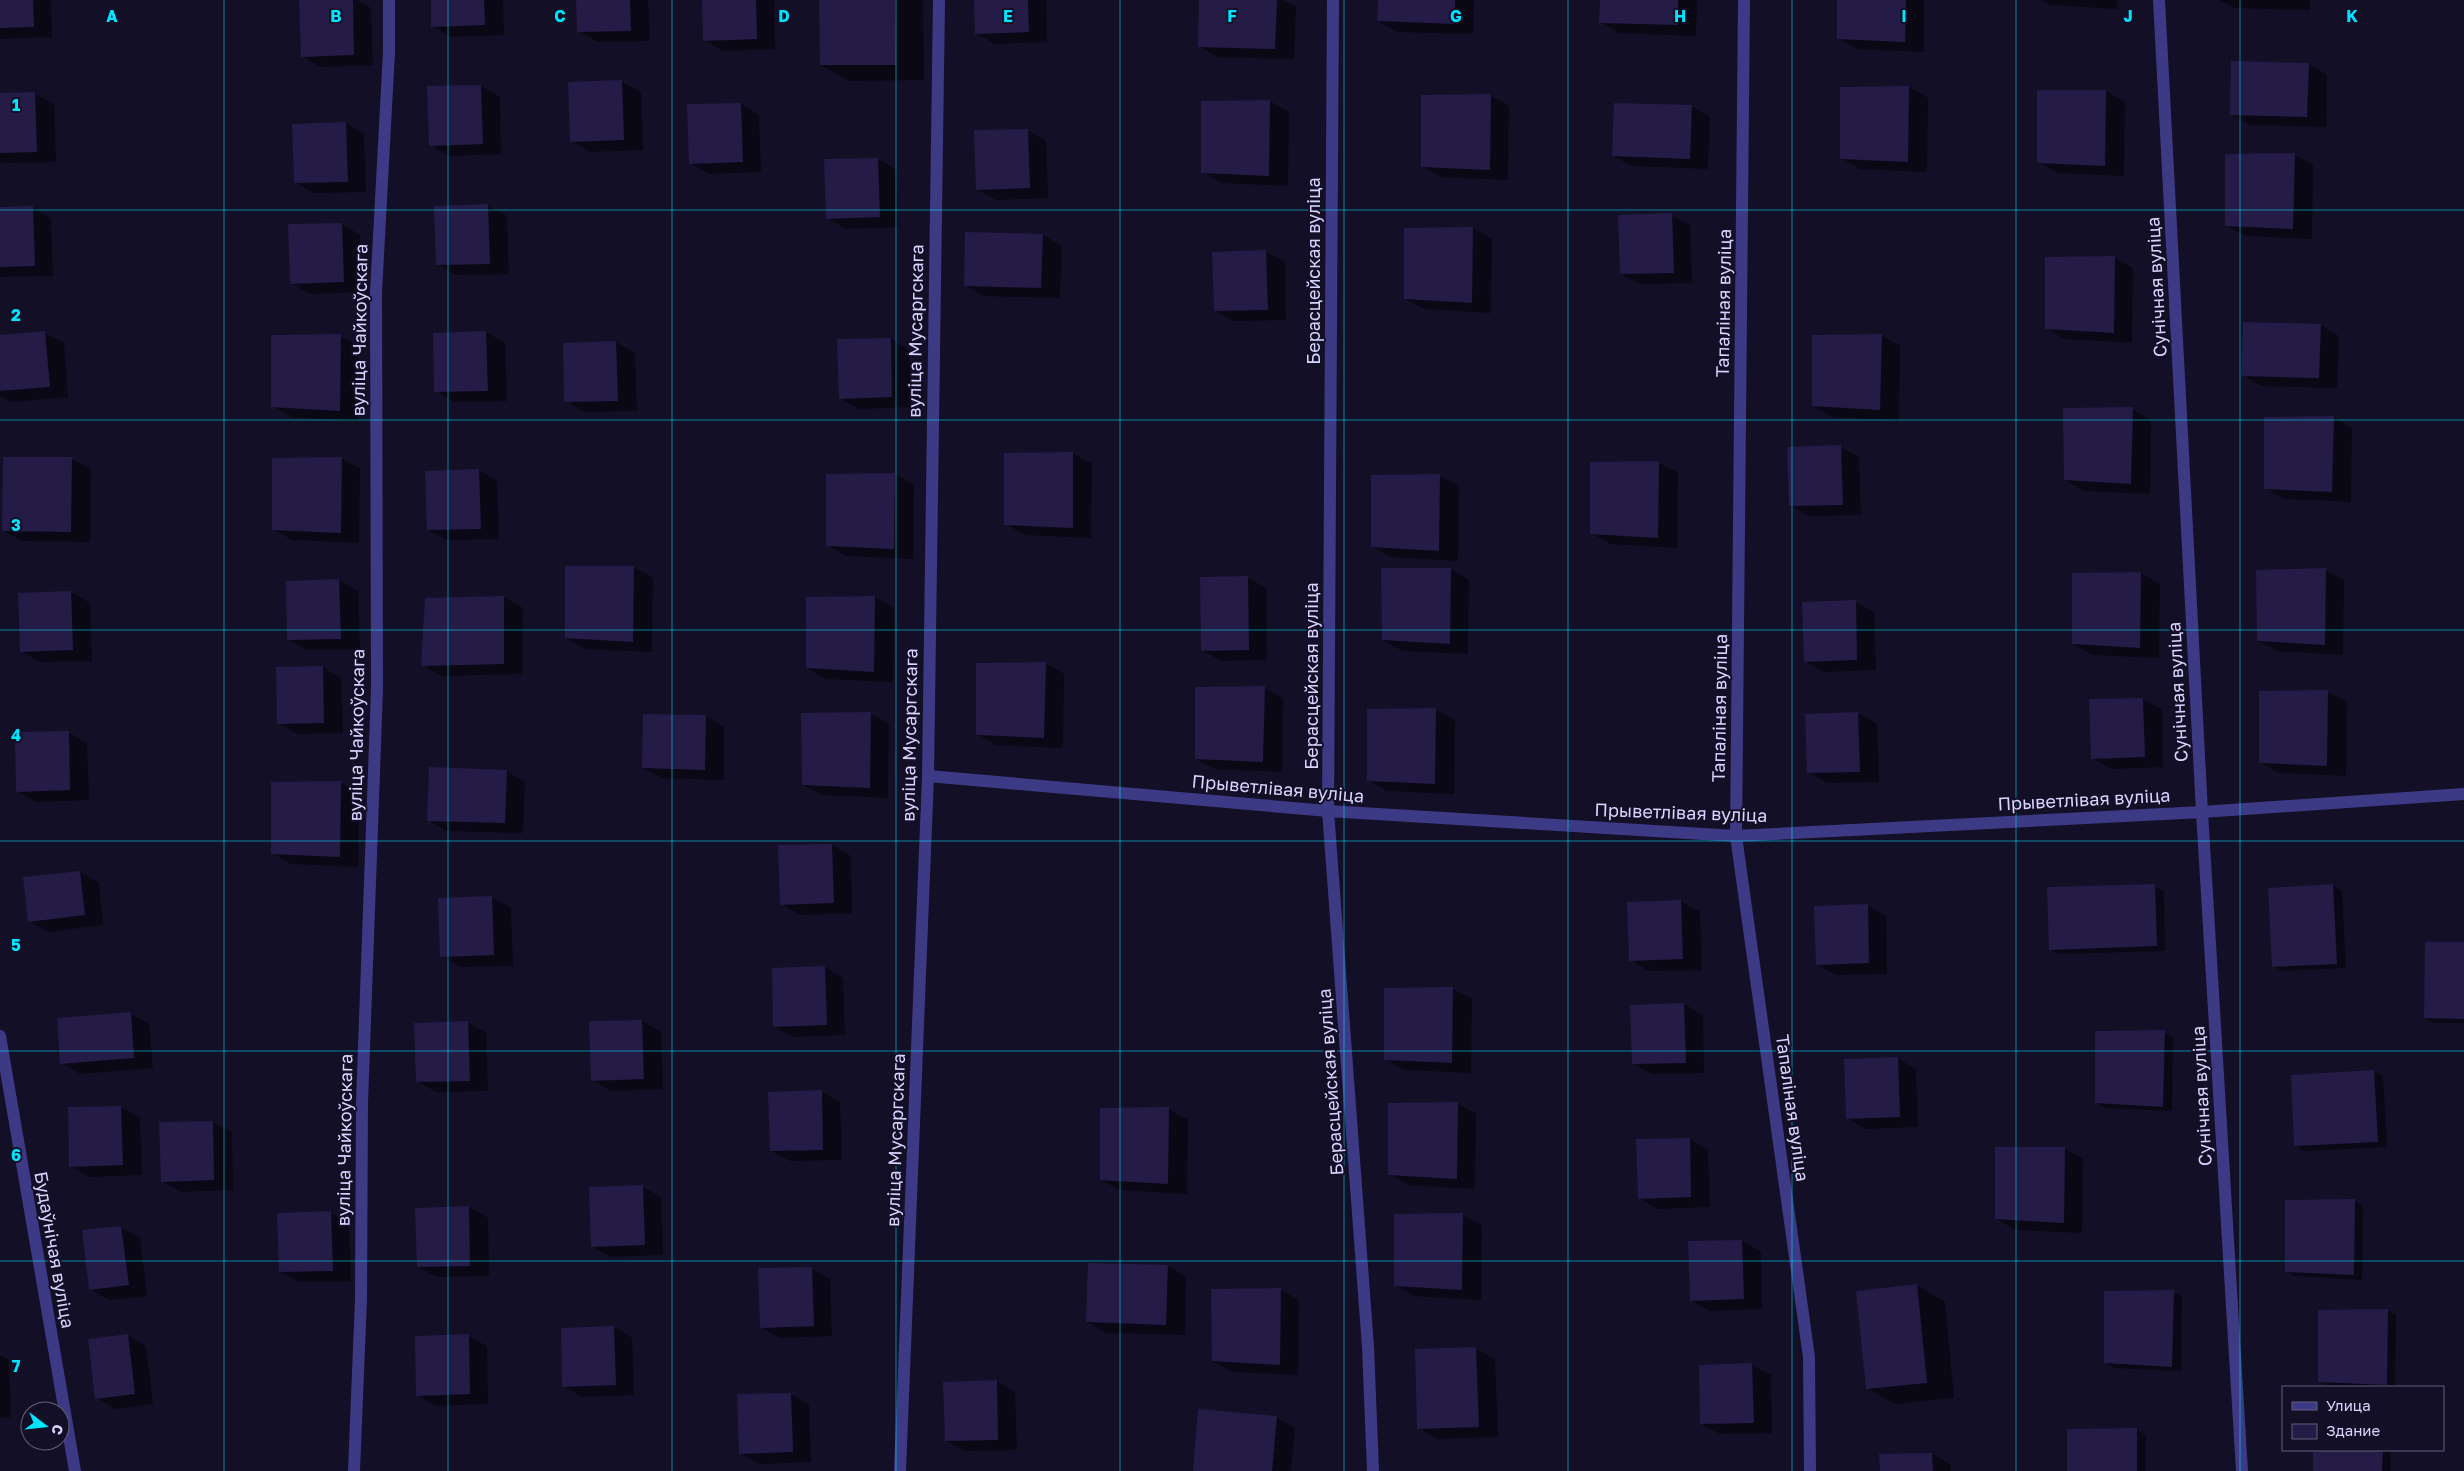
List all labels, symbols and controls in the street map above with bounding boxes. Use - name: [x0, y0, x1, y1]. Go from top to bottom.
- text: A: [106, 6, 118, 26]
- text: B: [330, 6, 342, 26]
- text: C: [554, 6, 566, 26]
- text: D: [778, 6, 790, 26]
- text: E: [1003, 6, 1013, 26]
- text: F: [1227, 6, 1237, 26]
- text: G: [1450, 6, 1462, 26]
- text: H: [1674, 6, 1686, 26]
- text: I: [1901, 6, 1907, 26]
- text: J: [2123, 6, 2133, 26]
- text: K: [2346, 6, 2358, 26]
- text: 1: [12, 95, 20, 115]
- street label: Берасцейская вуліца: [1302, 177, 1324, 365]
- street label: Сунічная вуліца: [2141, 216, 2171, 358]
- street label: Тапаліная вуліца: [1711, 229, 1735, 377]
- street label: вуліца Чайкоўскага: [346, 244, 372, 416]
- street label: вуліца Мусаргскага: [902, 244, 928, 418]
- text: 2: [11, 305, 21, 325]
- text: 3: [11, 515, 21, 535]
- street label: Берасцейская вуліца: [1300, 582, 1322, 770]
- street label: Сунічная вуліца: [2162, 621, 2192, 763]
- street label: Тапаліная вуліца: [1707, 634, 1731, 782]
- street label: вуліца Мусаргскага: [896, 648, 922, 822]
- street label: вуліца Чайкоўскага: [343, 649, 369, 821]
- text: 4: [11, 725, 21, 745]
- street label: Прыветлівая вуліца: [1191, 770, 1365, 807]
- street label: Прыветлівая вуліца: [1997, 783, 2171, 815]
- street label: Прыветлівая вуліца: [1594, 798, 1768, 826]
- text: 5: [11, 935, 21, 955]
- street label: Берасцейская вуліца: [1312, 988, 1348, 1176]
- street label: Сунічная вуліца: [2186, 1025, 2216, 1167]
- street label: Тапаліная вуліца: [1772, 1033, 1814, 1183]
- street label: вуліца Мусаргскага: [881, 1053, 909, 1227]
- street label: вуліца Чайкоўскага: [331, 1054, 357, 1226]
- text: 6: [11, 1145, 21, 1165]
- street label: Будаўнічая вуліца: [30, 1170, 80, 1330]
- text: 7: [12, 1356, 21, 1376]
- legend: [2282, 1386, 2444, 1451]
- text: Улица: [2326, 1396, 2371, 1414]
- north arrow: [20, 1401, 70, 1451]
- text: Здание: [2326, 1421, 2380, 1439]
- text: С: [48, 1423, 68, 1437]

